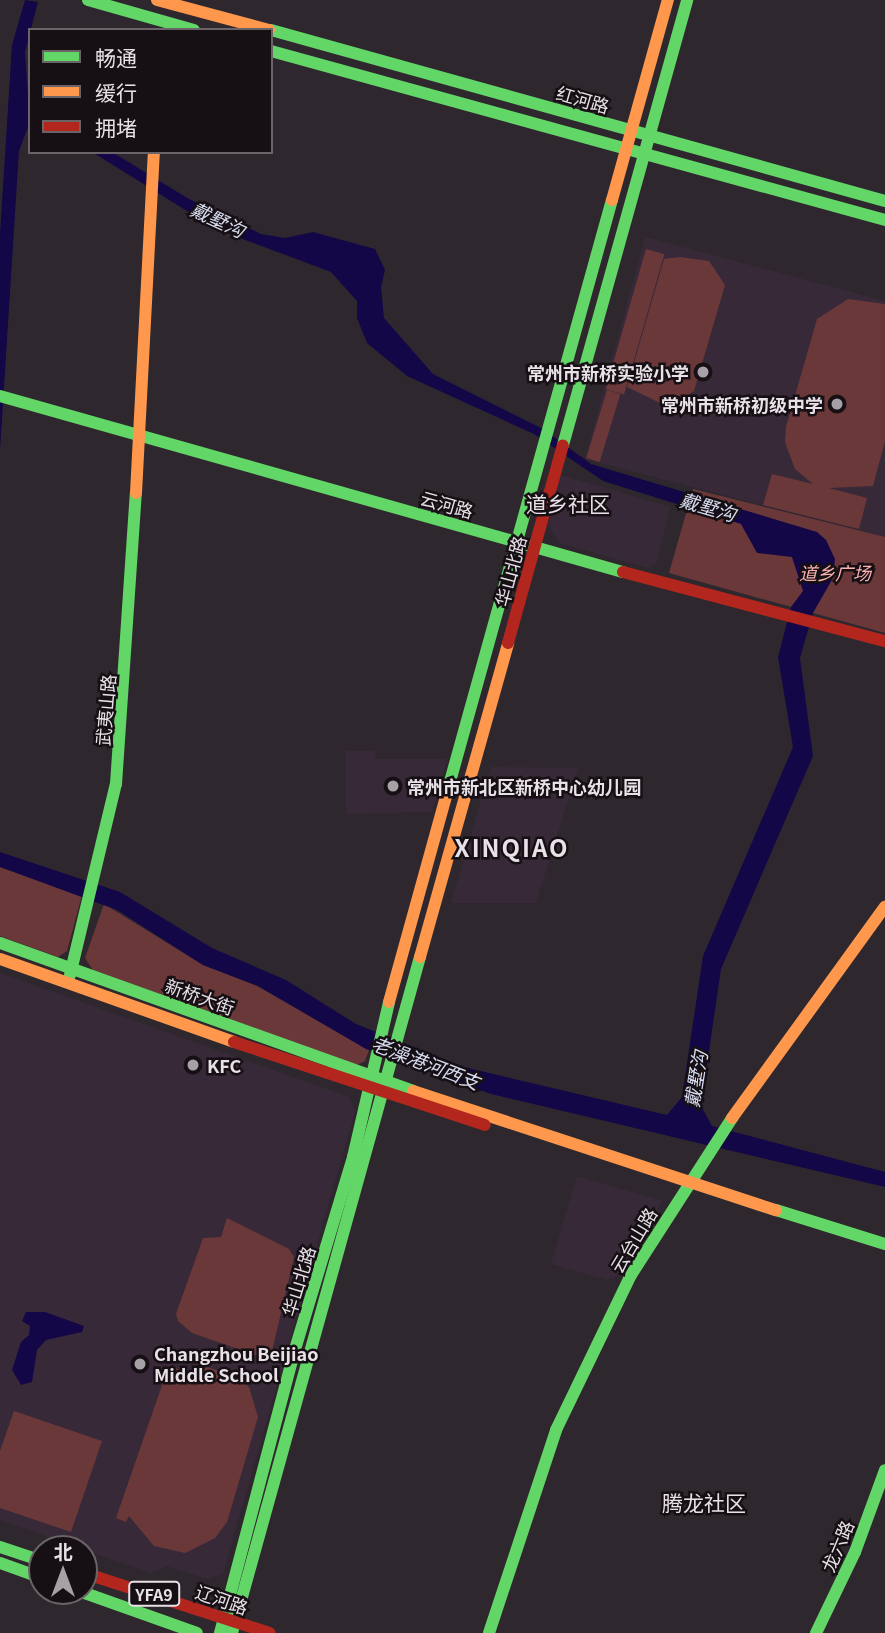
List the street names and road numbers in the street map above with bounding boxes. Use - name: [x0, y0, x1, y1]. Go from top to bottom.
- street label: 红河路: [554, 81, 612, 117]
- street label: 云河路: [418, 486, 476, 522]
- street label: 华山北路: [490, 533, 530, 609]
- street label: 武夷山路: [91, 673, 119, 747]
- street label: 新桥大街: [162, 974, 238, 1018]
- street label: 云台山路: [605, 1204, 661, 1276]
- street label: 华山北路: [277, 1243, 319, 1319]
- street label: 龙六路: [817, 1517, 857, 1575]
- street label: 辽河路: [193, 1580, 251, 1618]
- road number: YFA9: [128, 1582, 180, 1606]

